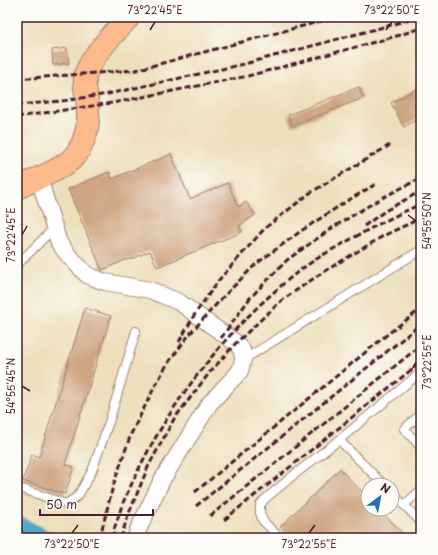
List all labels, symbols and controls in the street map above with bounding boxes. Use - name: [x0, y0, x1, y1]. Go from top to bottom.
- text: 73°22'45"E: [128, 2, 182, 17]
- text: 73°22'50"E: [364, 2, 420, 17]
- text: 54°55'50"N: [419, 192, 434, 250]
- text: 73°22'45"E: [3, 208, 18, 262]
- text: 73°22'55"E: [419, 335, 434, 390]
- text: 54°55'45"N: [3, 357, 18, 414]
- north arrow: [360, 477, 400, 517]
- text: N: [377, 479, 394, 498]
- scale bar: [40, 491, 153, 517]
- text: 50 m: [46, 495, 77, 513]
- text: 73°22'50"E: [44, 536, 100, 551]
- text: 73°22'55"E: [282, 536, 337, 551]

